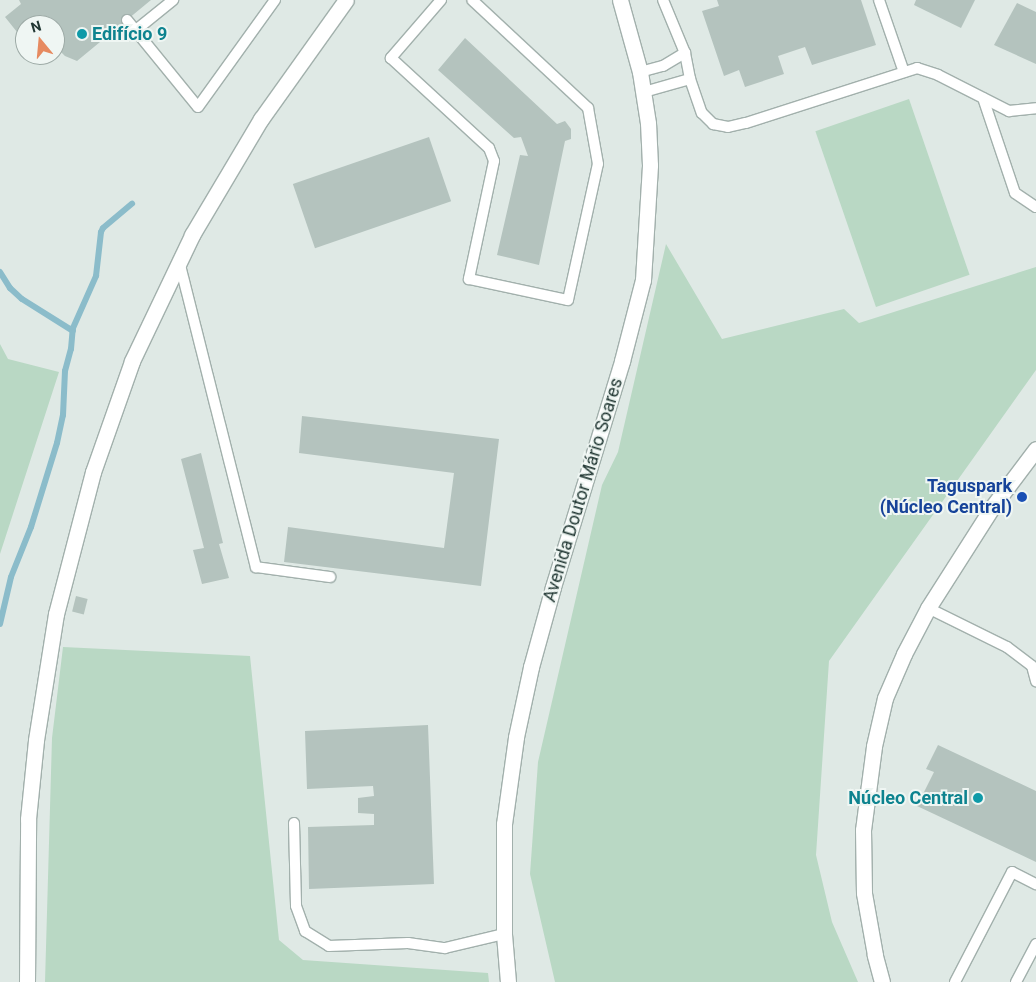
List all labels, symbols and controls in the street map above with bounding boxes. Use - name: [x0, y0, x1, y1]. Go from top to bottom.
- north arrow: [15, 15, 65, 65]
- text: N: [29, 18, 43, 36]
- place label: Edifício 9: [92, 23, 167, 45]
- marker: Edifício 9: [76, 28, 88, 40]
- street label: Avenida Doutor Mário Soares: [539, 375, 627, 605]
- place label: Taguspark (Núcleo Central): [880, 476, 1012, 518]
- marker: Taguspark (Núcleo Central): [1016, 491, 1028, 503]
- place label: Núcleo Central: [848, 787, 968, 809]
- marker: Núcleo Central: [972, 792, 984, 804]

